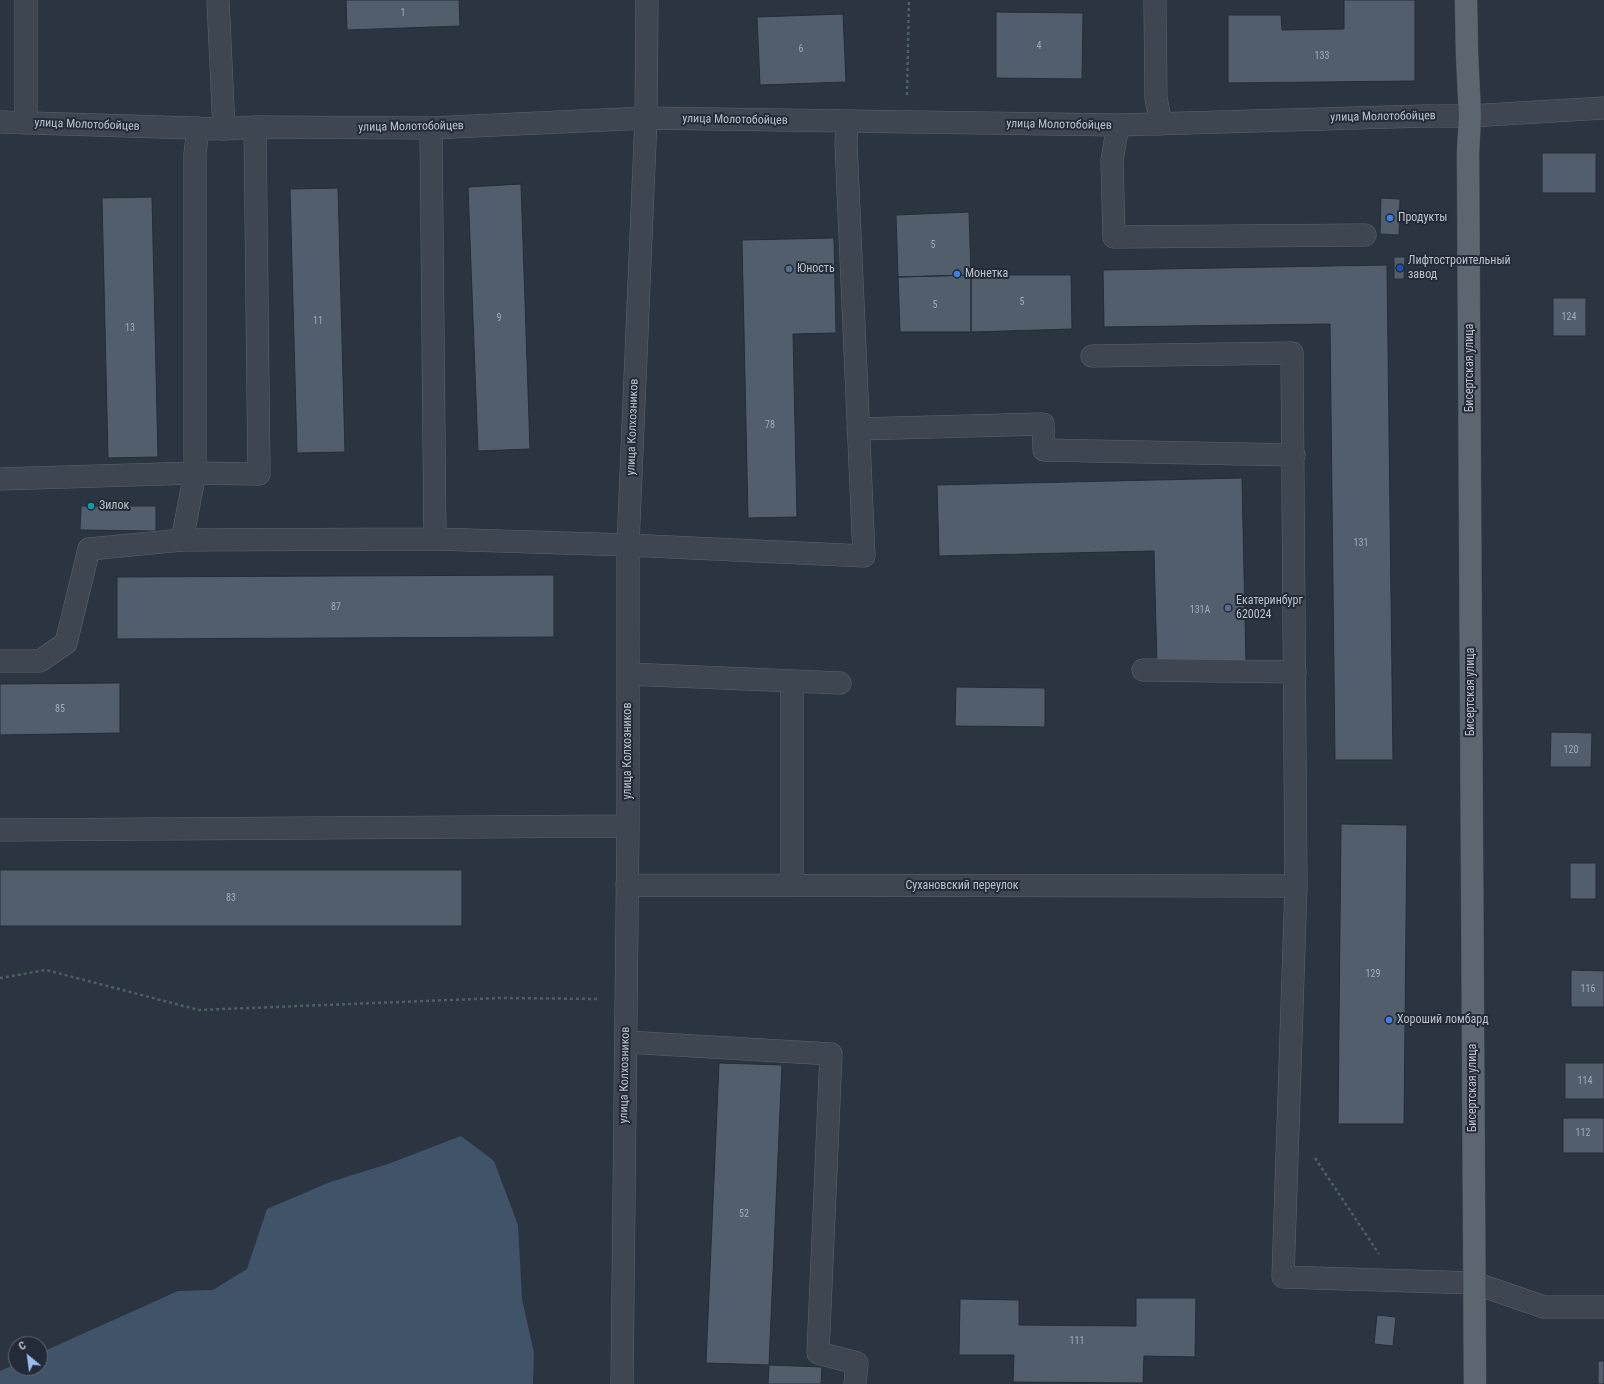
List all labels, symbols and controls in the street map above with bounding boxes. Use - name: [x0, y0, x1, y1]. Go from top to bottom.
- house number: 1: [401, 7, 405, 19]
- house number: 4: [1037, 40, 1041, 52]
- house number: 6: [799, 43, 803, 55]
- house number: 133: [1315, 50, 1329, 62]
- street label: улица Молотобойцев: [1330, 109, 1436, 125]
- street label: улица Молотобойцев: [682, 112, 788, 128]
- street label: улица Молотобойцев: [34, 116, 140, 134]
- street label: улица Молотобойцев: [1006, 117, 1112, 133]
- street label: улица Молотобойцев: [358, 119, 464, 135]
- place label: Продукты: [1398, 211, 1447, 225]
- marker: Продукты: [1385, 213, 1395, 223]
- house number: 5: [931, 239, 935, 251]
- place label: Лифтостроительный завод: [1408, 254, 1511, 282]
- place label: Юность: [797, 262, 835, 276]
- marker: Лифтостроительный завод: [1395, 263, 1405, 273]
- marker: Юность: [784, 264, 794, 274]
- place label: Монетка: [965, 267, 1008, 281]
- marker: Монетка: [952, 269, 962, 279]
- house number: 5: [1020, 296, 1024, 308]
- house number: 5: [933, 299, 937, 311]
- house number: 124: [1562, 311, 1576, 323]
- house number: 9: [497, 312, 501, 324]
- house number: 11: [313, 315, 323, 327]
- house number: 13: [125, 322, 135, 334]
- street label: Бисертская улица: [1463, 324, 1477, 412]
- street label: улица Колхозников: [624, 378, 642, 476]
- house number: 78: [765, 419, 775, 431]
- place label: Зилок: [99, 499, 129, 513]
- marker: Зилок: [86, 501, 96, 511]
- house number: 131: [1354, 537, 1368, 549]
- place label: Екатеринбург 620024: [1236, 594, 1303, 622]
- house number: 87: [331, 601, 341, 613]
- marker: Екатеринбург 620024: [1223, 603, 1233, 613]
- house number: 131А: [1190, 604, 1210, 616]
- street label: Бисертская улица: [1464, 648, 1478, 736]
- house number: 85: [55, 703, 65, 715]
- street label: улица Колхозников: [621, 703, 635, 799]
- house number: 120: [1564, 744, 1578, 756]
- street label: Сухановский переулок: [905, 879, 1019, 893]
- house number: 83: [226, 892, 236, 904]
- house number: 129: [1366, 968, 1380, 980]
- house number: 116: [1581, 983, 1595, 995]
- place label: Хороший ломбард: [1397, 1013, 1489, 1027]
- marker: Хороший ломбард: [1384, 1015, 1394, 1025]
- street label: улица Колхозников: [617, 1026, 633, 1124]
- street label: Бисертская улица: [1466, 1044, 1480, 1132]
- house number: 114: [1578, 1075, 1592, 1087]
- house number: 112: [1576, 1127, 1590, 1139]
- house number: 52: [739, 1208, 749, 1220]
- house number: 111: [1070, 1335, 1084, 1347]
- north arrow: [8, 1336, 48, 1376]
- text: С: [17, 1339, 28, 1353]

